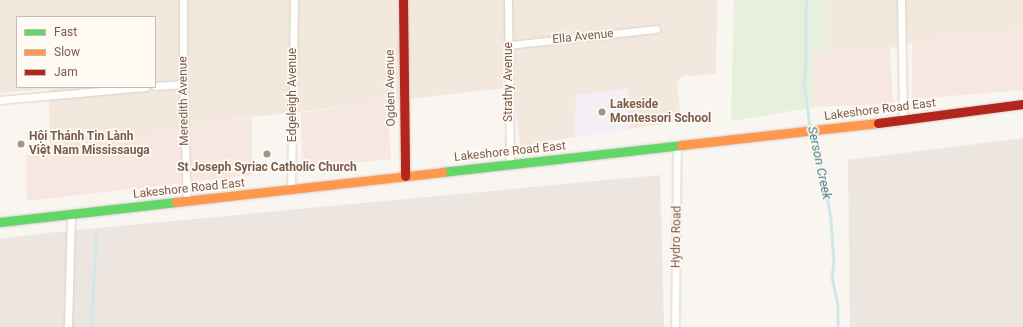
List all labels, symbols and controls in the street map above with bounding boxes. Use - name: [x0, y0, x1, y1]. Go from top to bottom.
- legend: [16, 16, 156, 88]
- text: Fast: [54, 25, 77, 39]
- street label: Ella Avenue: [552, 27, 614, 47]
- street label: Strathy Avenue: [502, 42, 516, 122]
- text: Slow: [54, 45, 80, 59]
- street label: Edgeleigh Avenue: [286, 48, 300, 142]
- street label: Ogden Avenue: [383, 49, 399, 127]
- street label: Meredith Avenue: [176, 56, 192, 146]
- text: Jam: [54, 65, 78, 79]
- street label: Lakeshore Road East: [823, 96, 937, 124]
- place label: Lakeside Montessori School: [610, 98, 711, 126]
- marker: Lakeside Montessori School: [597, 107, 607, 117]
- water label: Serson Creek: [804, 125, 834, 201]
- place label: Hội Thánh Tin Lành Việt Nam Mississauga: [29, 130, 150, 158]
- marker: Hội Thánh Tin Lành Việt Nam Mississauga: [16, 139, 26, 149]
- street label: Lakeshore Road East: [453, 139, 567, 165]
- marker: St Joseph Syriac Catholic Church: [262, 149, 272, 159]
- place label: St Joseph Syriac Catholic Church: [177, 161, 357, 175]
- street label: Lakeshore Road East: [132, 176, 246, 202]
- street label: Hydro Road: [669, 206, 685, 268]

